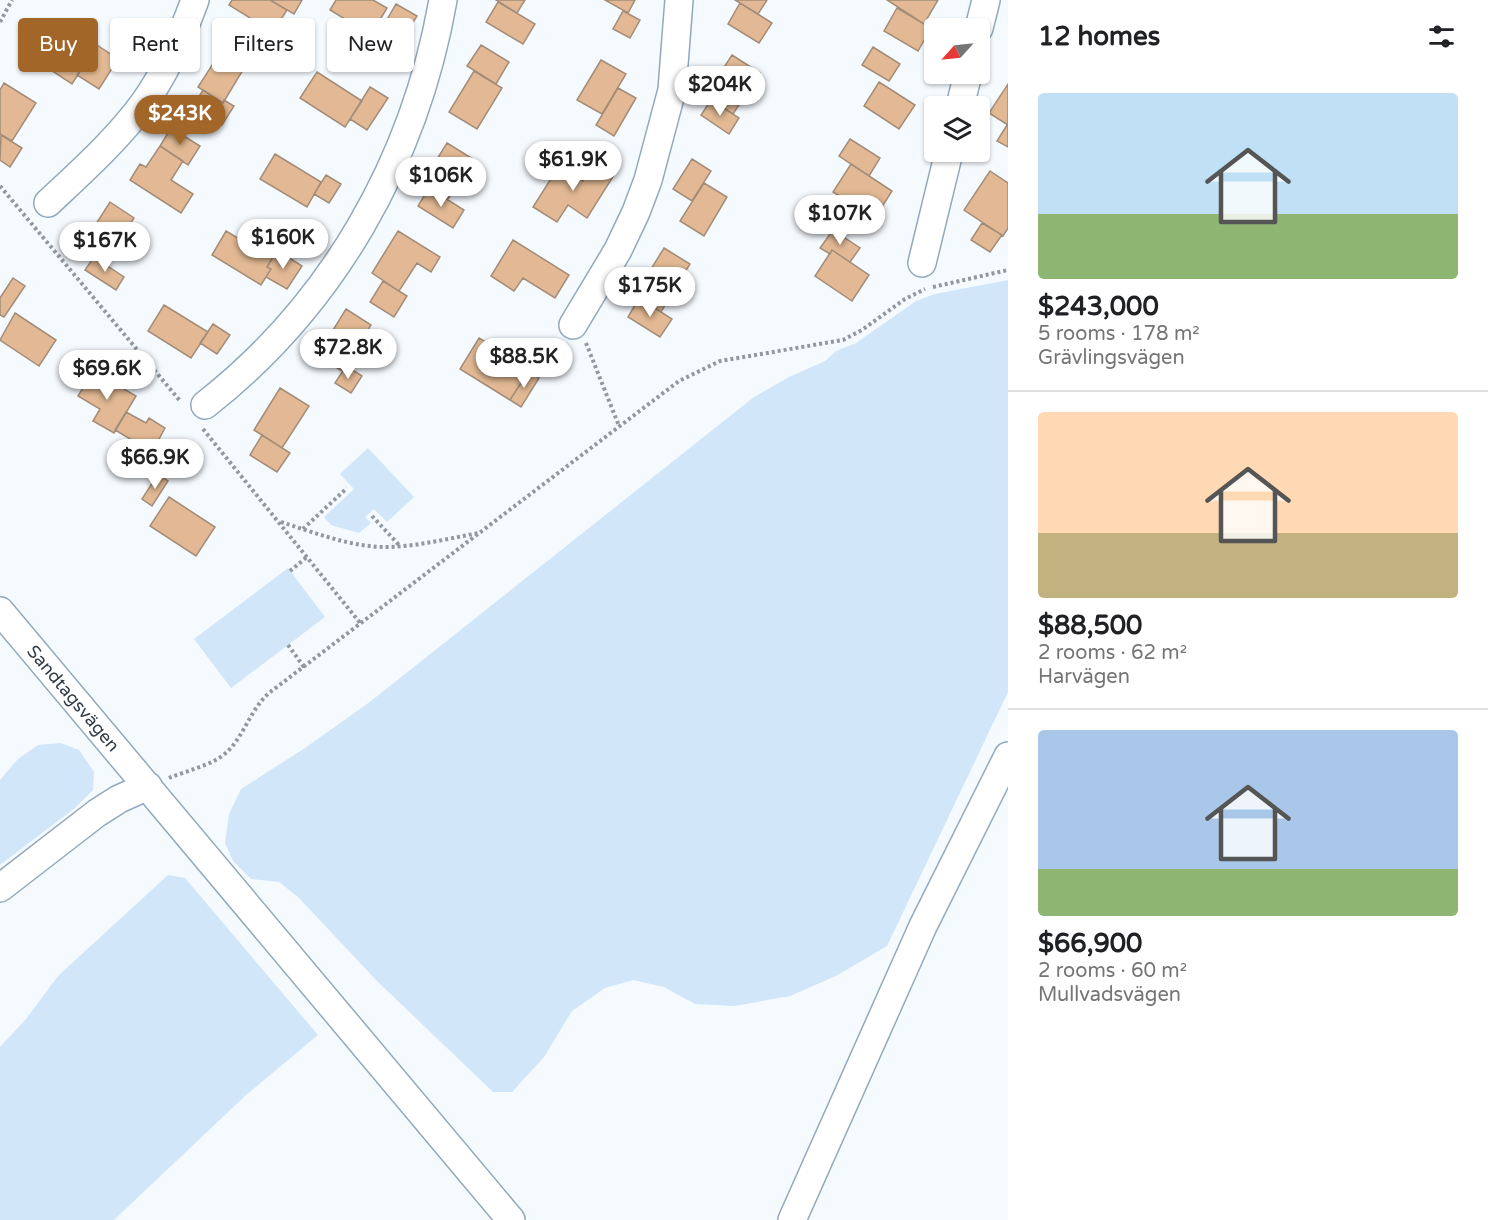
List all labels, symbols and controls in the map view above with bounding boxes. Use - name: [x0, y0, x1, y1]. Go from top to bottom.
- chip: Buy: [18, 18, 98, 72]
- chip: Rent: [110, 18, 200, 72]
- chip: Filters: [212, 18, 315, 72]
- chip: New: [327, 18, 414, 72]
- north arrow: [924, 18, 990, 84]
- map controls: [924, 18, 990, 162]
- icon: filters: [1425, 20, 1458, 53]
- text: 12 homes: [1038, 21, 1160, 52]
- pin: $204K: [678, 66, 762, 117]
- text: $204K: [688, 73, 752, 97]
- pin: $243K: [138, 95, 222, 146]
- button: layers: [924, 96, 990, 162]
- text: $243K: [148, 102, 212, 126]
- icon: home: [1194, 132, 1302, 240]
- pin: $61.9K: [524, 141, 622, 192]
- text: $61.9K: [539, 148, 607, 172]
- pin: $106K: [399, 157, 483, 208]
- text: $106K: [409, 164, 473, 188]
- pin: $107K: [798, 195, 882, 246]
- text: $107K: [808, 202, 872, 226]
- pin: $160K: [241, 219, 325, 270]
- pin: $167K: [63, 222, 147, 273]
- text: $160K: [251, 226, 315, 250]
- text: $167K: [73, 229, 137, 253]
- pin: $175K: [608, 267, 692, 318]
- text: $175K: [618, 274, 682, 298]
- text: $243,000: [1038, 291, 1159, 322]
- text: 5 rooms · 178 m²: [1038, 322, 1200, 346]
- pin: $72.8K: [299, 329, 397, 380]
- text: $72.8K: [314, 336, 382, 360]
- pin: $88.5K: [475, 338, 573, 389]
- text: $88.5K: [490, 345, 558, 369]
- text: Grävlingsvägen: [1038, 346, 1185, 370]
- pin: $69.6K: [58, 350, 156, 401]
- text: $69.6K: [73, 357, 141, 381]
- pin: $66.9K: [106, 439, 204, 490]
- text: $66.9K: [121, 446, 189, 470]
- icon: home: [1194, 451, 1302, 559]
- text: $88,500: [1038, 610, 1142, 641]
- street label: Sandtagsvägen: [22, 640, 124, 756]
- text: 2 rooms · 62 m²: [1038, 641, 1187, 665]
- text: Harvägen: [1038, 665, 1130, 689]
- icon: home: [1194, 769, 1302, 877]
- text: $66,900: [1038, 928, 1142, 959]
- text: 2 rooms · 60 m²: [1038, 959, 1187, 983]
- text: Mullvadsvägen: [1038, 983, 1181, 1007]

